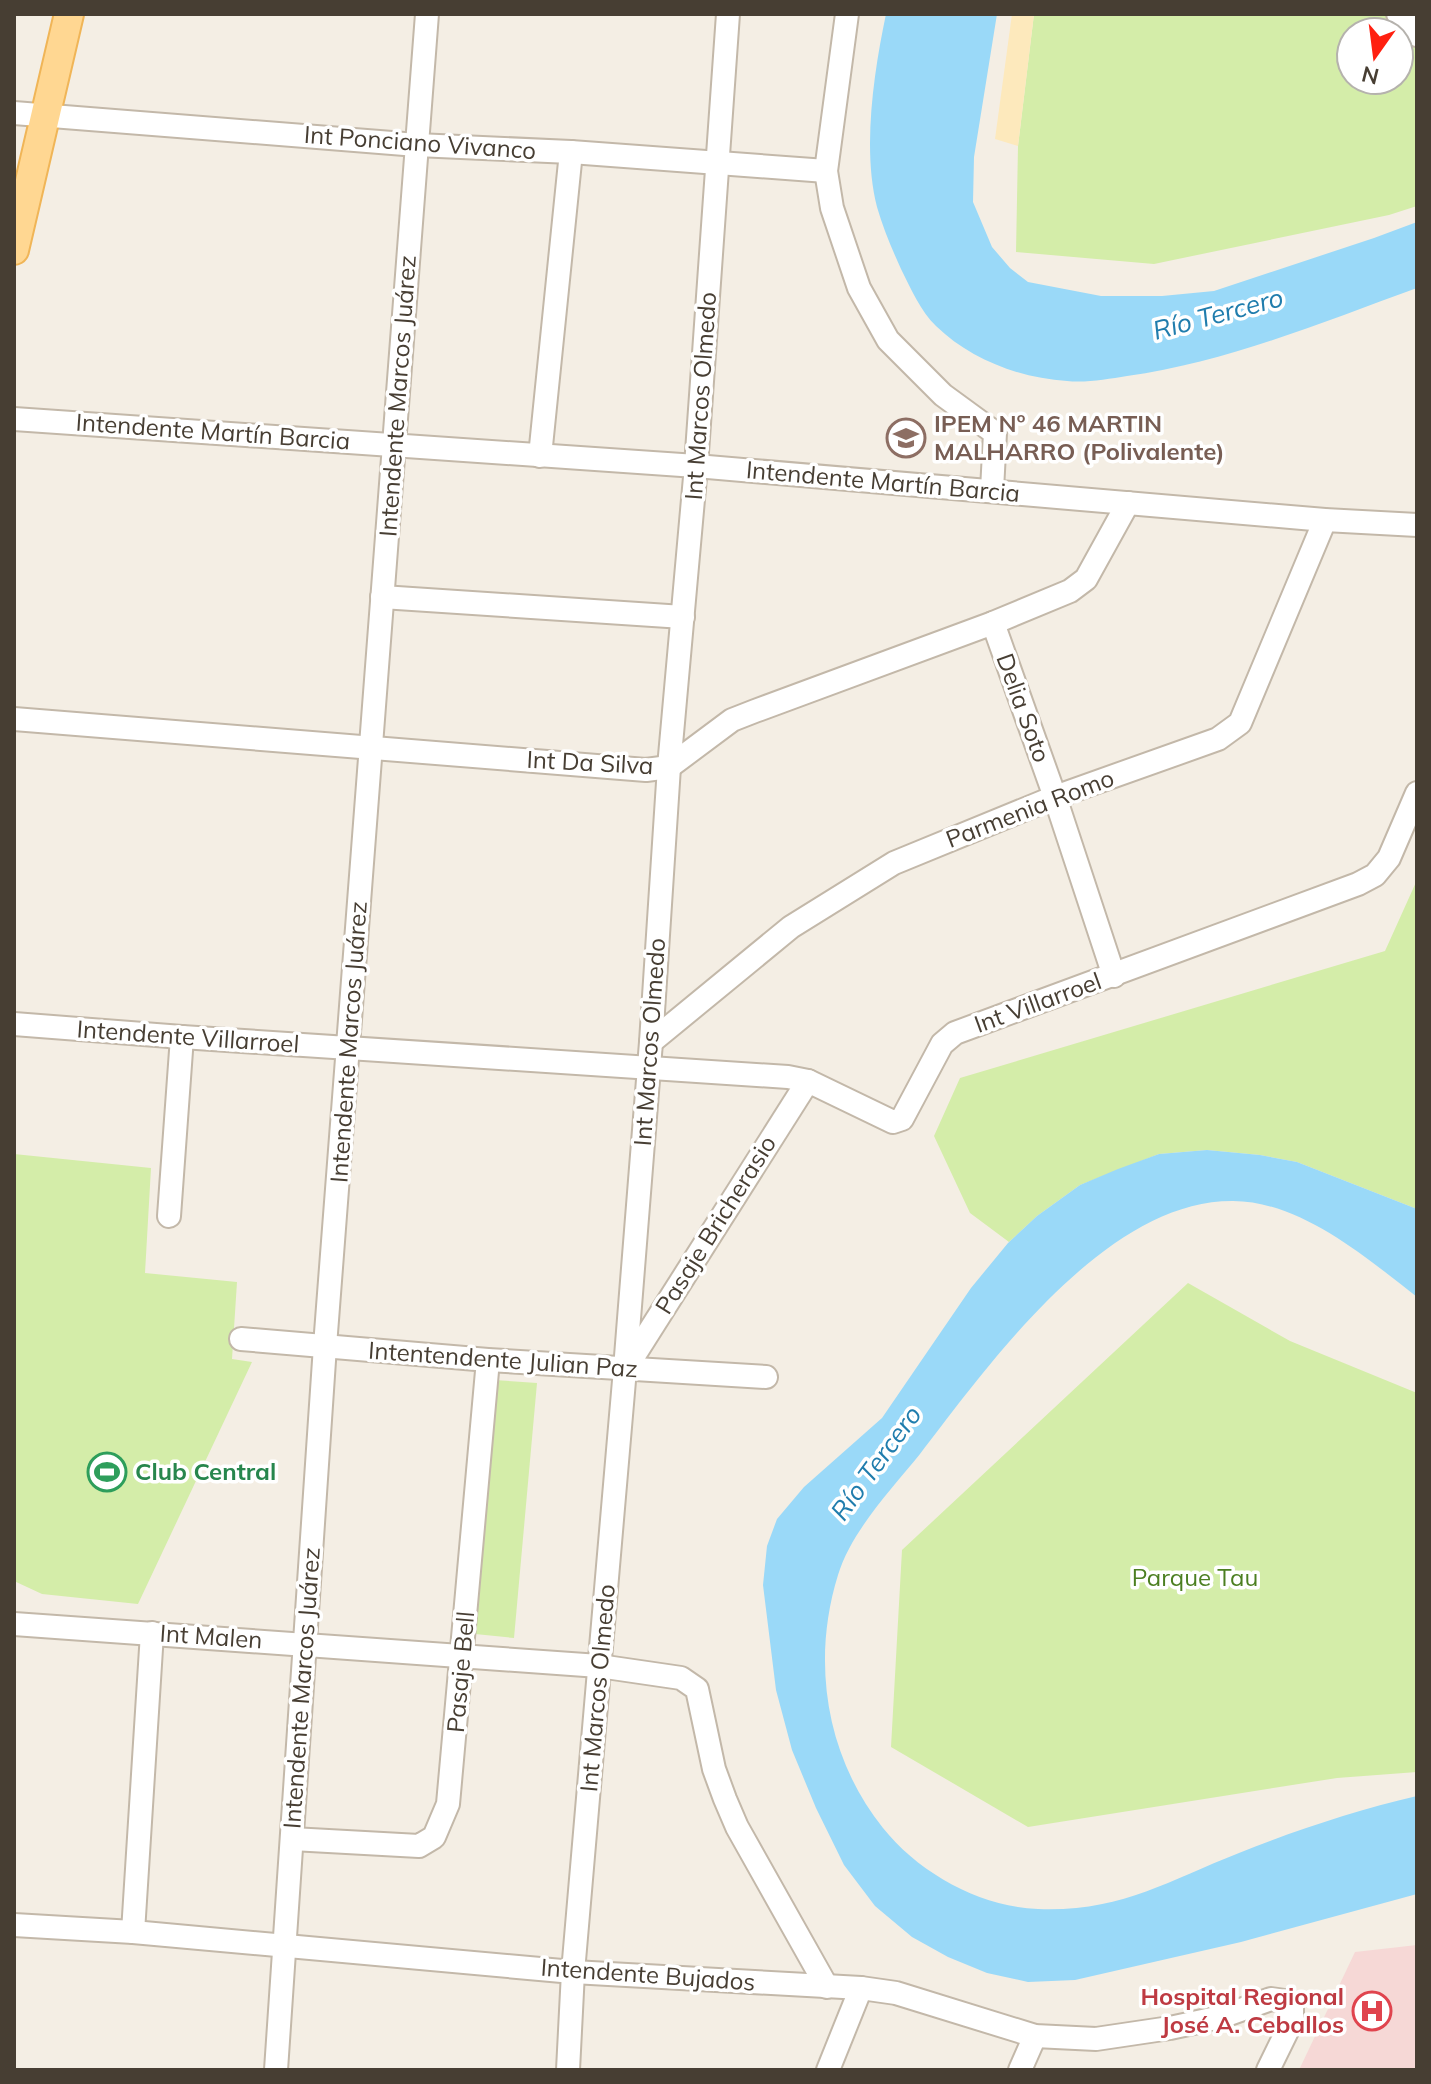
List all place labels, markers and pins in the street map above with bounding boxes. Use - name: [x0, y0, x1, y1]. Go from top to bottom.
- place label: IPEM Nº 46 MARTIN MALHARRO (Polivalente): [934, 408, 1225, 466]
- school or university icon: IPEM Nº 46 MARTIN MALHARRO (Polivalente): [885, 417, 927, 459]
- sports icon: Club Central: [86, 1451, 128, 1493]
- place label: Club Central: [135, 1456, 276, 1486]
- place label: Hospital Regional José A. Ceballos: [1141, 1981, 1344, 2039]
- hospital icon: Hospital Regional José A. Ceballos: [1351, 1990, 1393, 2032]

